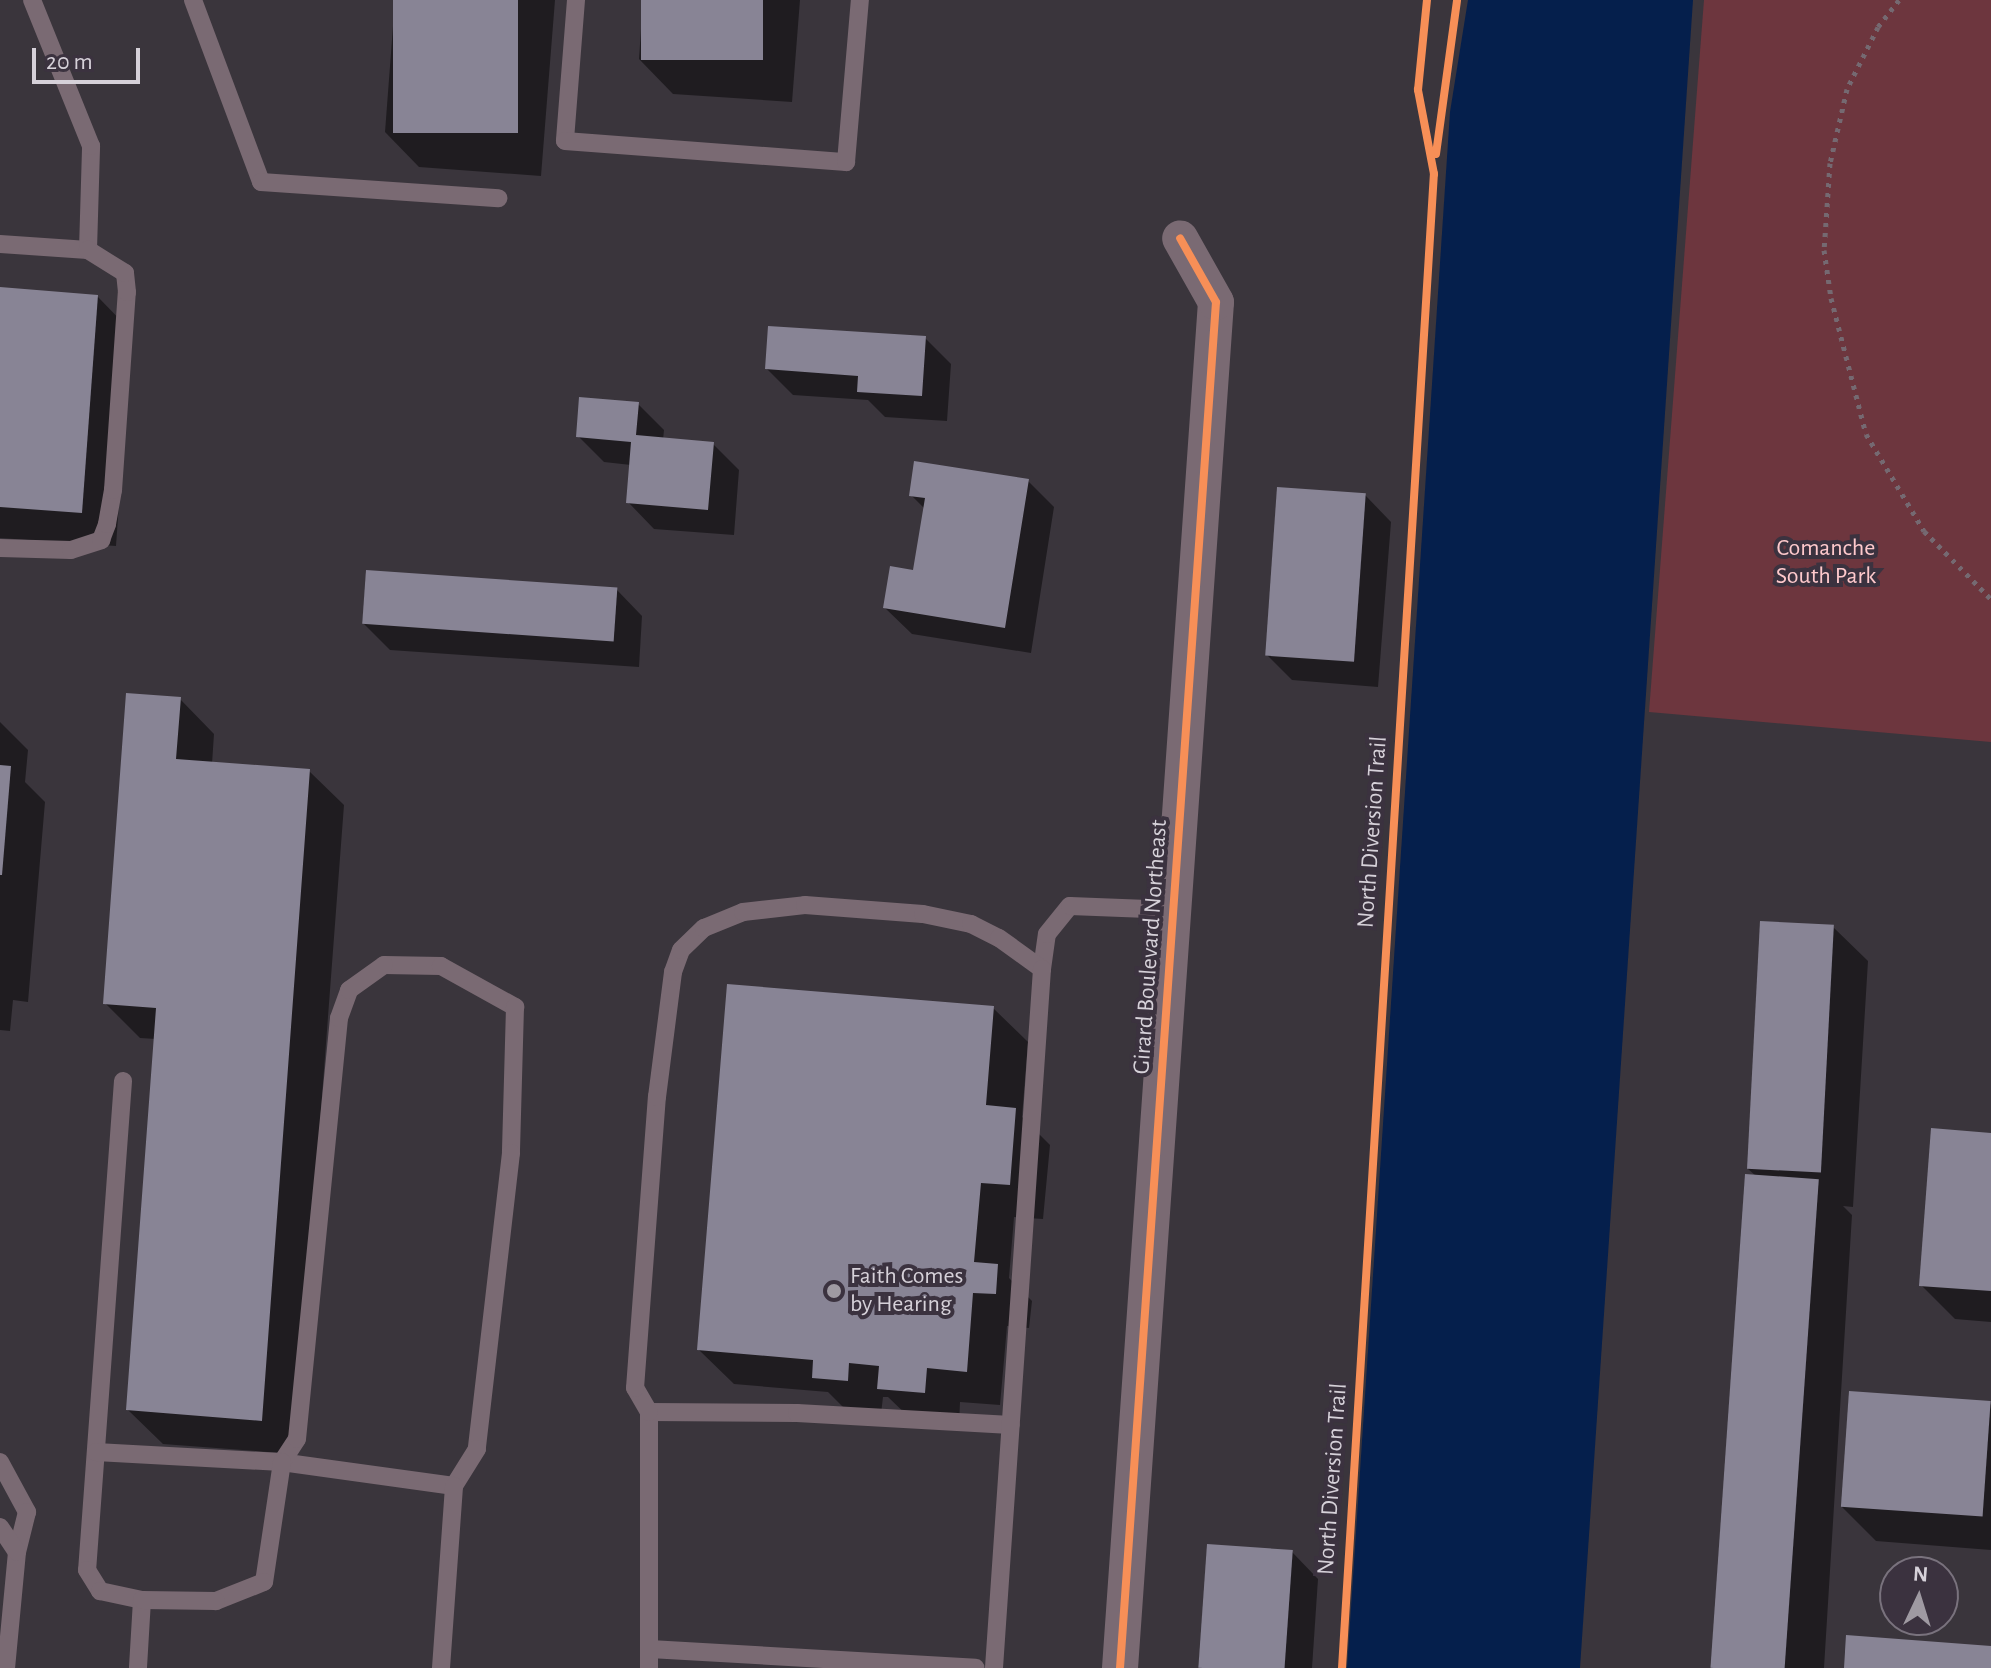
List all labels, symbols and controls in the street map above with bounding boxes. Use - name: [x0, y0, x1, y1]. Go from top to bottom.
- scale bar: [36, 32, 144, 82]
- text: 20 m: [46, 50, 93, 74]
- park label: Comanche South Park: [1776, 535, 1876, 591]
- street label: North Diversion Trail: [1352, 735, 1394, 929]
- street label: Girard Boulevard Northeast: [1128, 819, 1174, 1075]
- place label: Faith Comes by Hearing: [850, 1263, 963, 1319]
- marker: Faith Comes by Hearing: [825, 1282, 843, 1300]
- street label: North Diversion Trail: [1312, 1382, 1354, 1576]
- north arrow: [1879, 1556, 1959, 1636]
- text: N: [1912, 1563, 1929, 1586]

